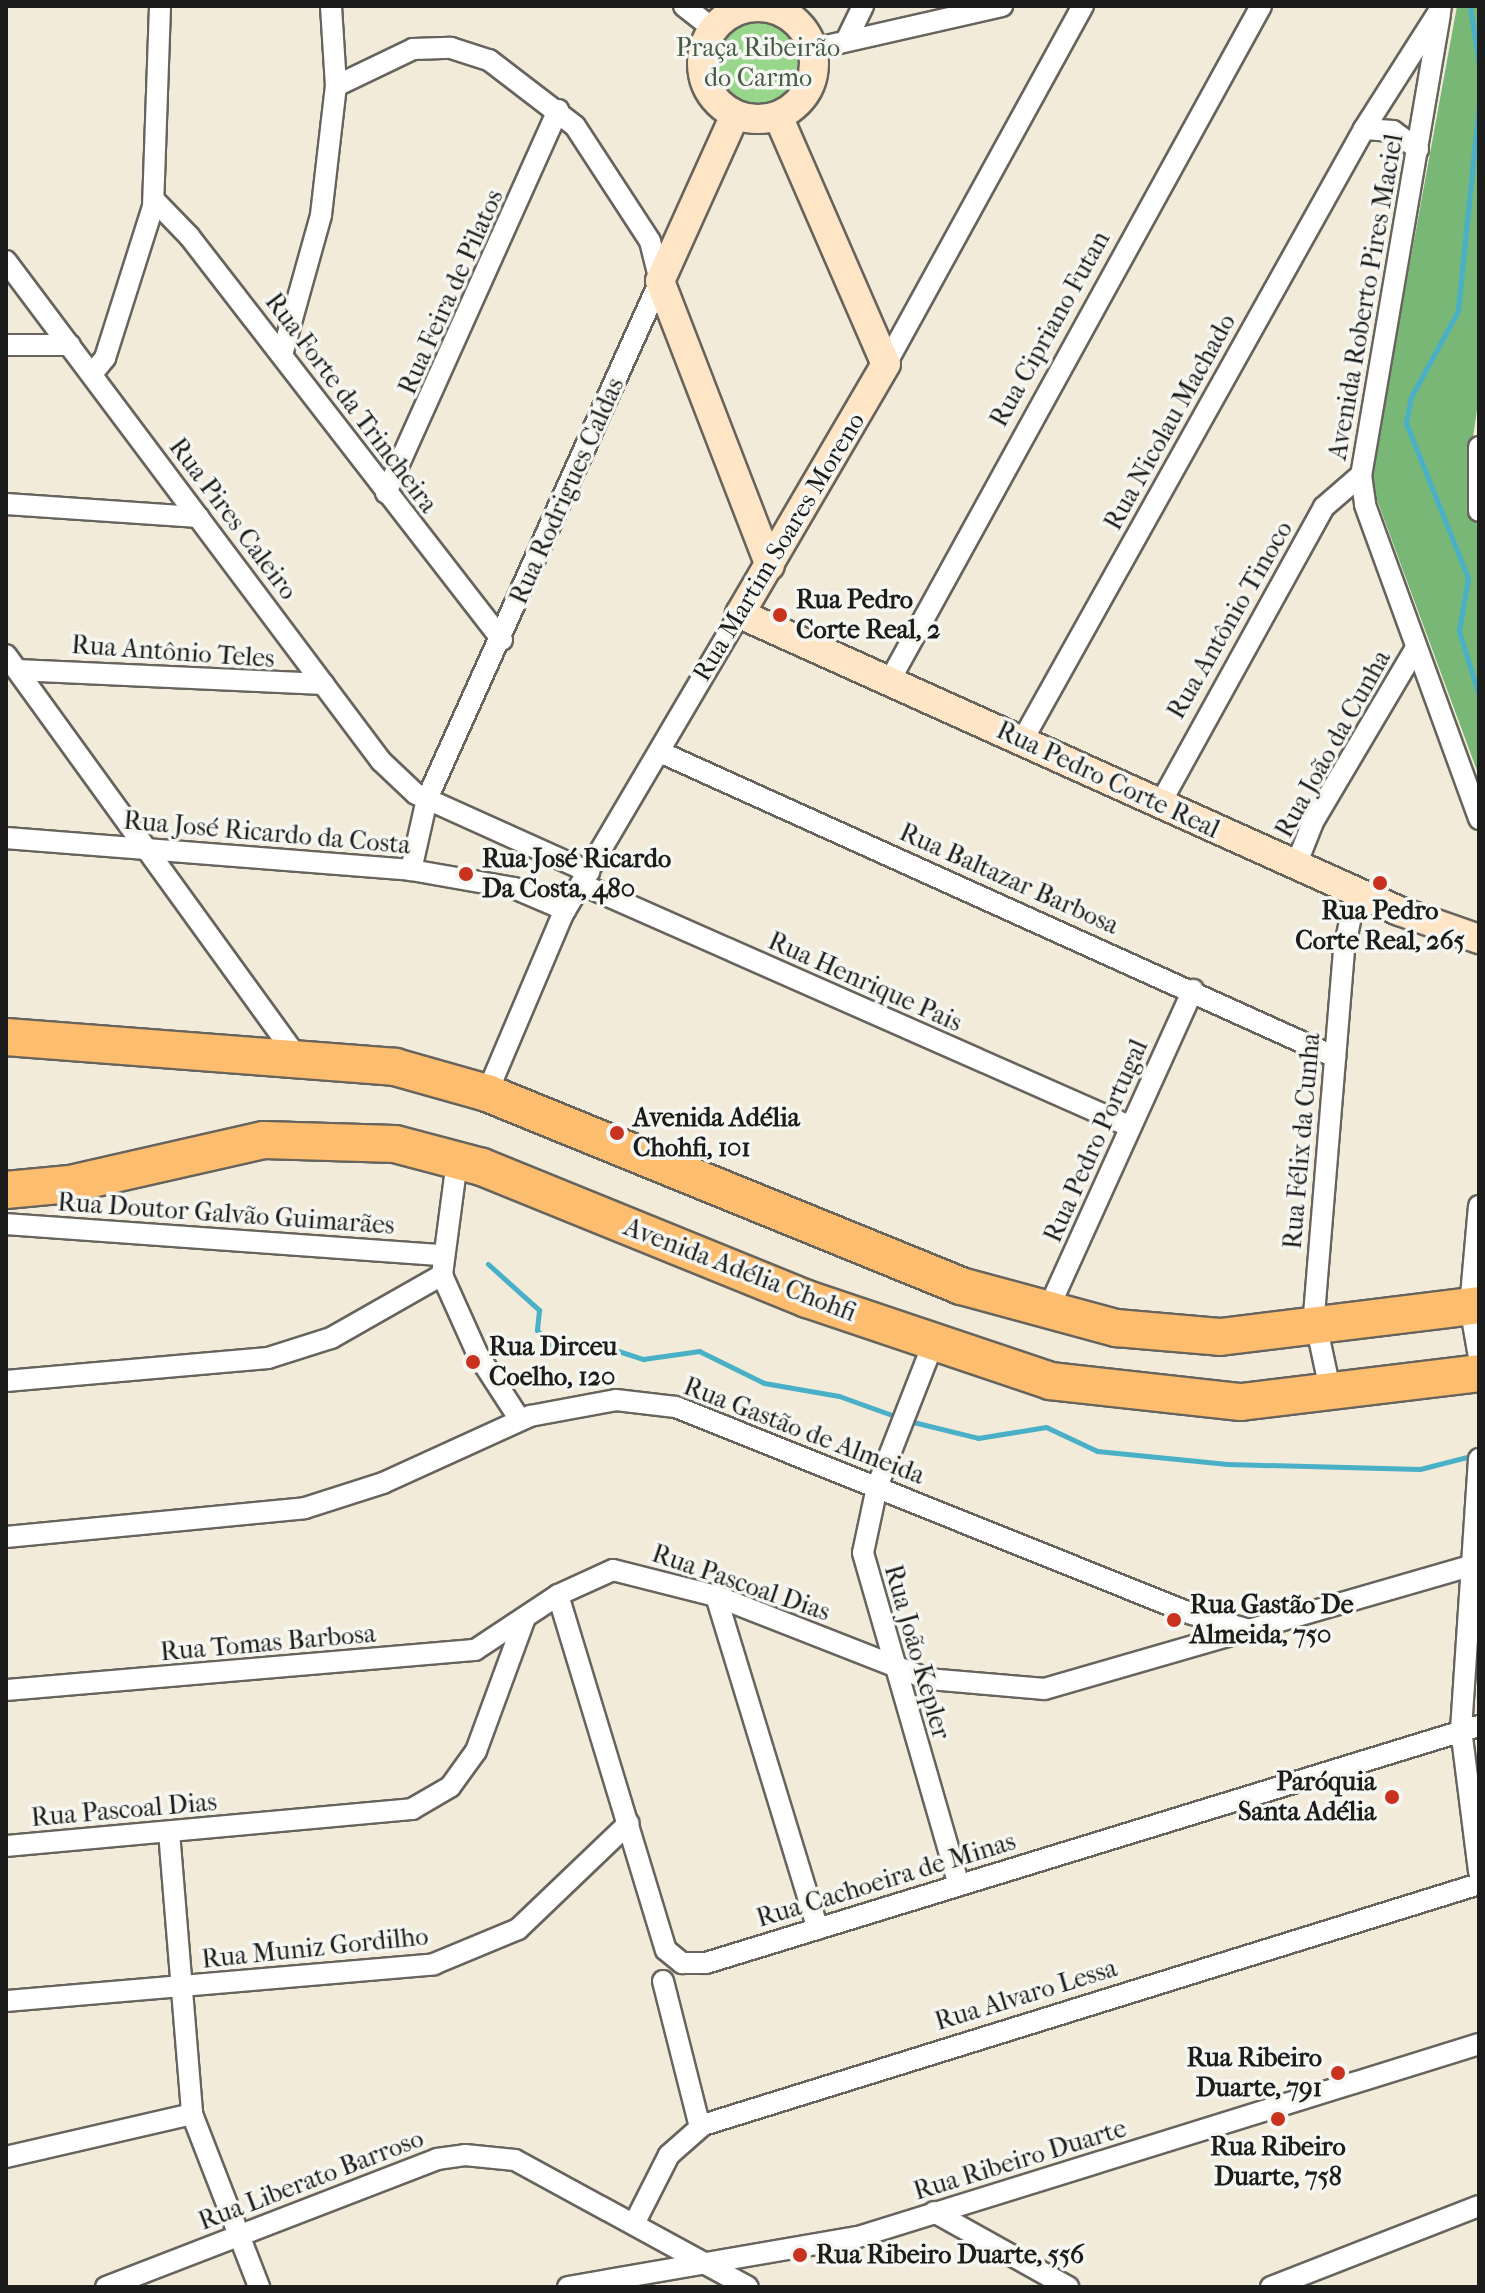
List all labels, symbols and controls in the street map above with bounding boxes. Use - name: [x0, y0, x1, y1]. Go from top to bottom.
- park label: Praça Ribeirão do Carmo: [676, 32, 840, 94]
- street label: Avenida Roberto Pires Maciel: [1322, 132, 1410, 462]
- street label: Rua Feira de Pilatos: [392, 185, 510, 399]
- street label: Rua Cipriano Futan: [983, 226, 1117, 432]
- street label: Rua Forte da Trincheira: [258, 287, 444, 519]
- street label: Rua Nicolau Machado: [1098, 308, 1242, 536]
- street label: Rua Rodrigues Caldas: [503, 373, 631, 609]
- street label: Rua Martim Soares Moreno: [686, 407, 872, 687]
- street label: Rua Pires Caleiro: [162, 432, 304, 606]
- street label: Rua Antônio Tinoco: [1161, 515, 1299, 725]
- place label: Rua Pedro Corte Real, 2: [796, 584, 940, 646]
- marker: Rua Pedro Corte Real, 2: [771, 606, 789, 624]
- street label: Rua Antônio Teles: [70, 629, 276, 675]
- street label: Rua João da Cunha: [1269, 645, 1397, 843]
- street label: Rua Pedro Corte Real: [991, 715, 1225, 845]
- street label: Rua José Ricardo da Costa: [122, 805, 412, 861]
- street label: Rua Baltazar Barbosa: [895, 817, 1123, 941]
- place label: Rua José Ricardo Da Costa, 480: [482, 843, 671, 904]
- marker: Rua José Ricardo Da Costa, 480: [457, 865, 475, 883]
- marker: Rua Pedro Corte Real, 265: [1371, 874, 1389, 892]
- place label: Rua Pedro Corte Real, 265: [1295, 895, 1465, 956]
- street label: Rua Henrique Pais: [763, 925, 967, 1039]
- street label: Rua Félix da Cunha: [1277, 1032, 1327, 1250]
- street label: Rua Pedro Portugal: [1037, 1035, 1155, 1247]
- place label: Avenida Adélia Chohfi, 101: [633, 1102, 800, 1164]
- marker: Avenida Adélia Chohfi, 101: [608, 1124, 626, 1142]
- street label: Rua Doutor Galvão Guimarães: [56, 1187, 396, 1241]
- street label: Avenida Adélia Chohfi: [619, 1211, 861, 1329]
- place label: Rua Dirceu Coelho, 120: [489, 1331, 617, 1392]
- marker: Rua Dirceu Coelho, 120: [464, 1353, 482, 1371]
- street label: Rua Gastão de Almeida: [679, 1371, 929, 1491]
- street label: Rua Pascoal Dias: [648, 1538, 834, 1628]
- street label: Rua João Kepler: [877, 1561, 957, 1743]
- place label: Rua Gastão De Almeida, 750: [1190, 1589, 1354, 1650]
- marker: Rua Gastão De Almeida, 750: [1165, 1611, 1183, 1629]
- street label: Rua Tomas Barbosa: [159, 1618, 377, 1668]
- place label: Paróquia Santa Adélia: [1238, 1766, 1376, 1828]
- street label: Rua Pascoal Dias: [30, 1786, 218, 1834]
- marker: Paróquia Santa Adélia: [1383, 1788, 1401, 1806]
- street label: Rua Cachoeira de Minas: [753, 1826, 1019, 1934]
- street label: Rua Muniz Gordilho: [200, 1921, 430, 1975]
- street label: Rua Alvaro Lessa: [931, 1952, 1121, 2038]
- place label: Rua Ribeiro Duarte, 791: [1187, 2042, 1322, 2104]
- marker: Rua Ribeiro Duarte, 791: [1329, 2064, 1347, 2082]
- marker: Rua Ribeiro Duarte, 758: [1269, 2110, 1287, 2128]
- street label: Rua Ribeiro Duarte: [910, 2113, 1130, 2207]
- street label: Rua Liberato Barroso: [194, 2123, 428, 2237]
- place label: Rua Ribeiro Duarte, 758: [1210, 2131, 1346, 2192]
- place label: Rua Ribeiro Duarte, 556: [816, 2239, 1084, 2271]
- marker: Rua Ribeiro Duarte, 556: [791, 2246, 809, 2264]

